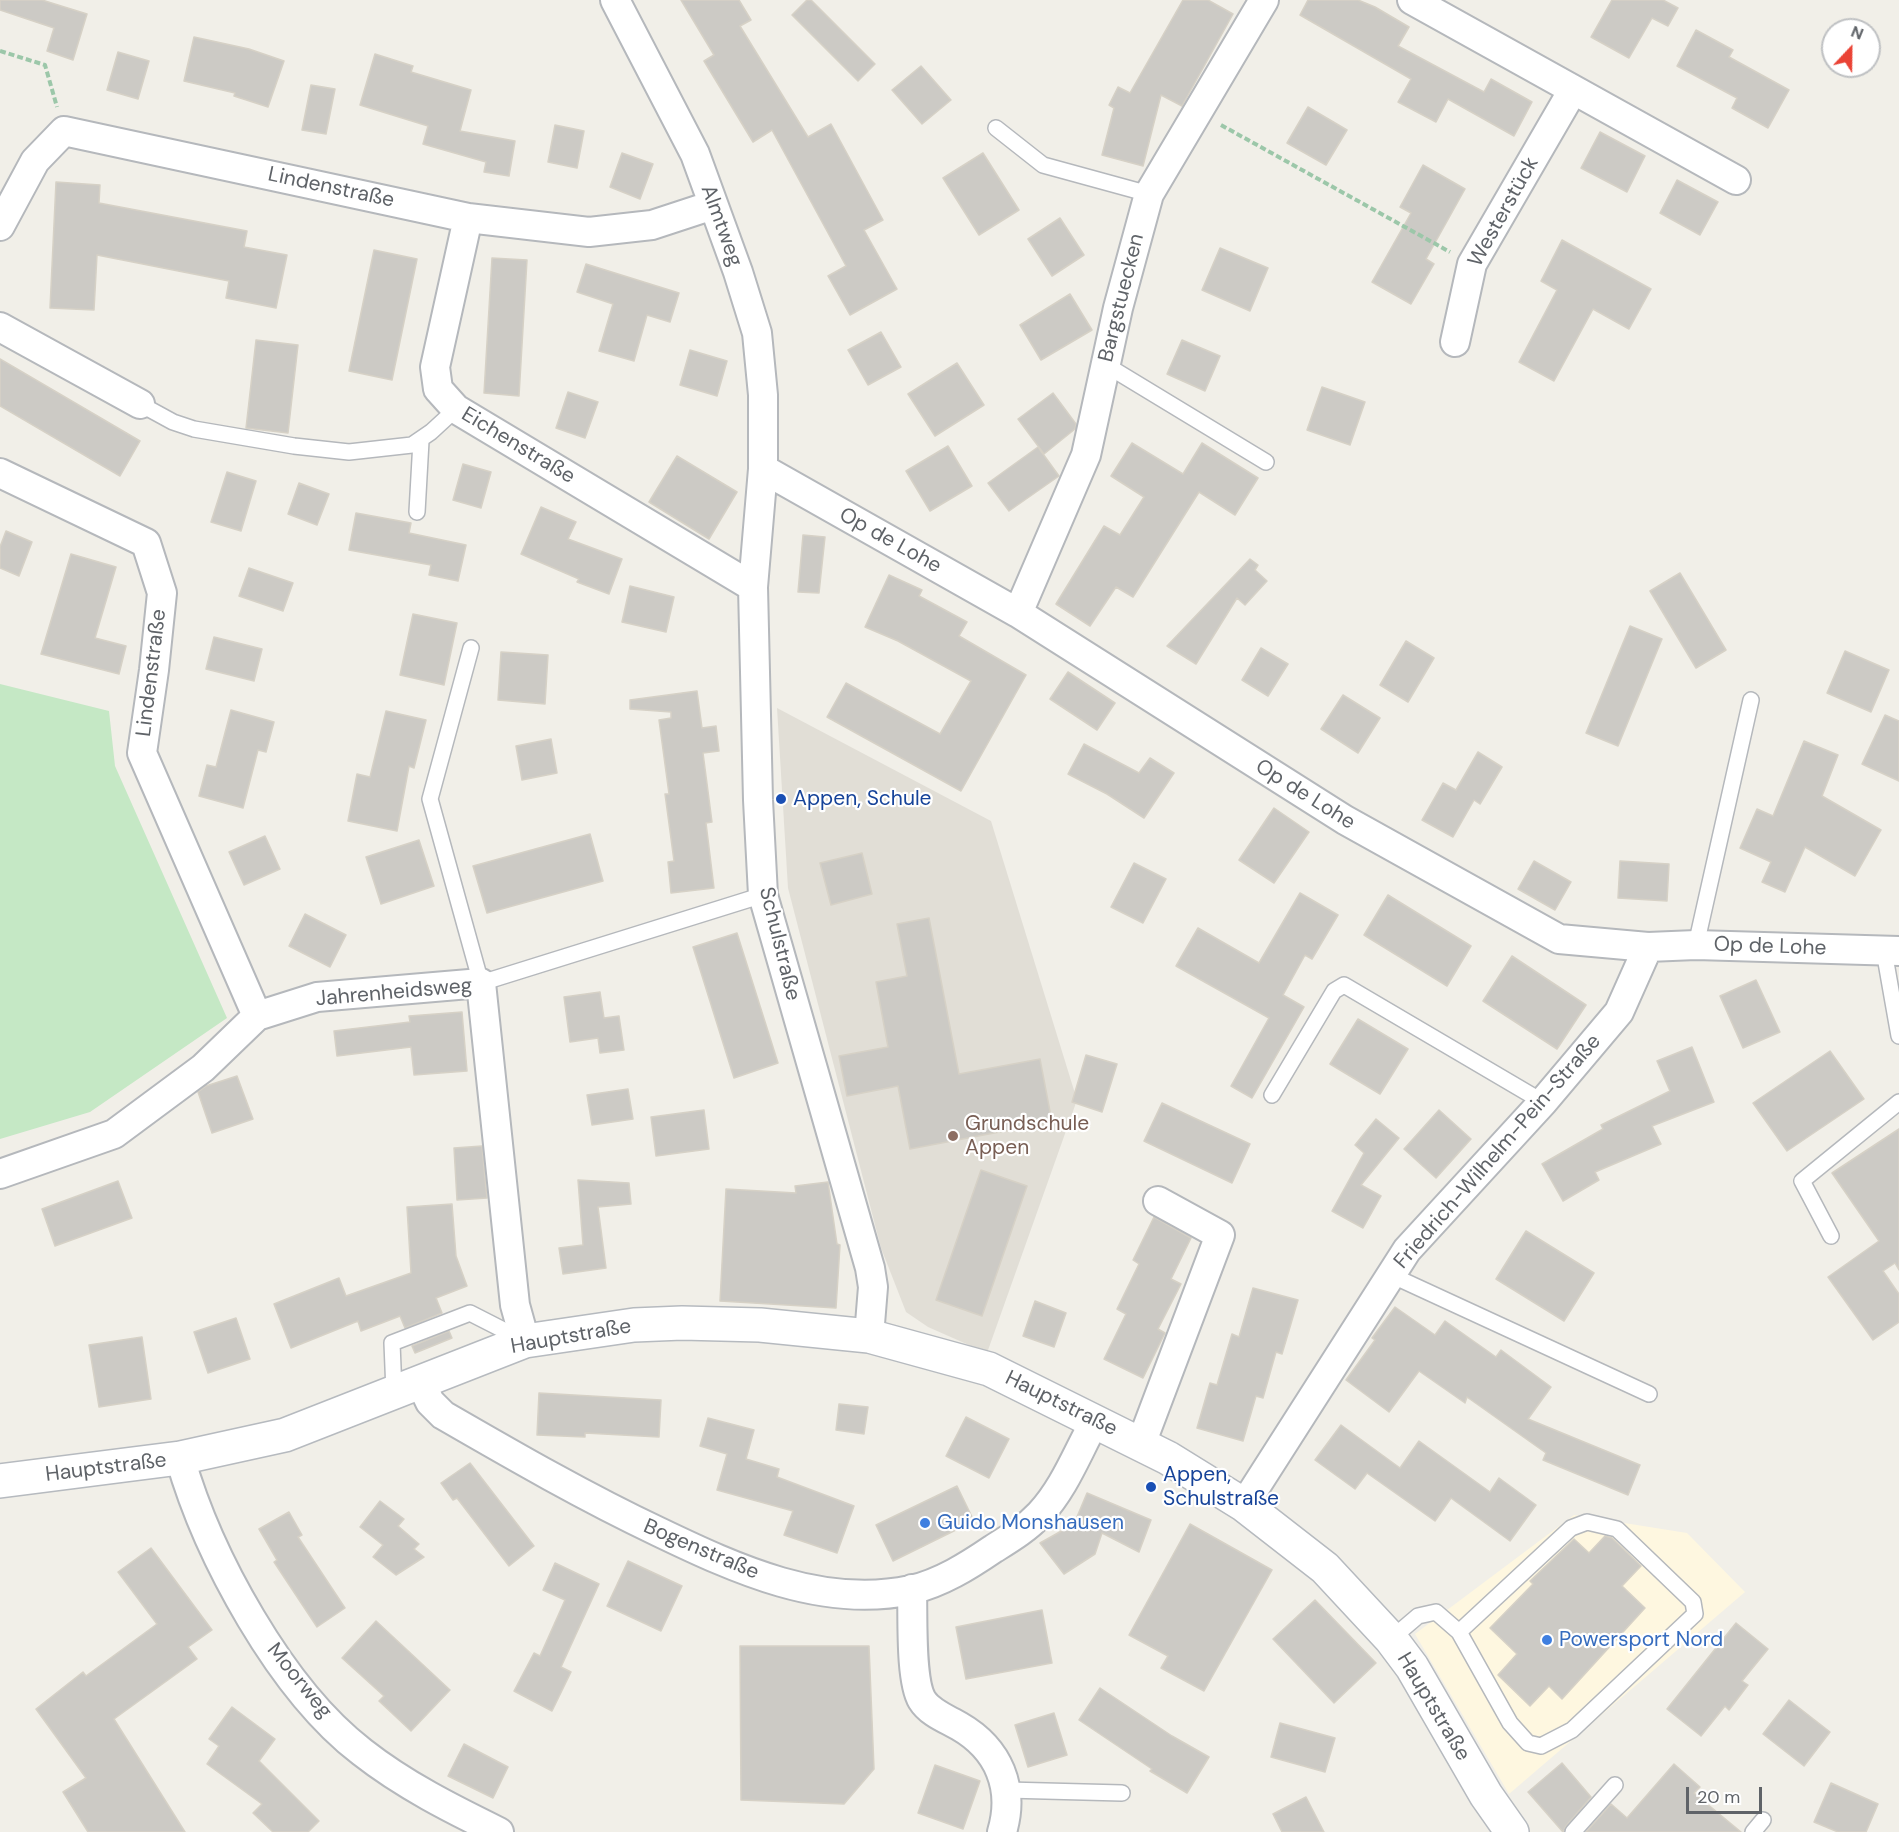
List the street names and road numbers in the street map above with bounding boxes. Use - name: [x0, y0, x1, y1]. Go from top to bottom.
- street label: Westerstück: [1463, 153, 1545, 271]
- street label: Lindenstraße: [266, 162, 396, 214]
- street label: Almtweg: [695, 182, 747, 270]
- street label: Bargstuecken: [1094, 231, 1150, 365]
- street label: Eichenstraße: [457, 402, 579, 490]
- street label: Op de Lohe: [835, 503, 945, 579]
- street label: Lindenstraße: [132, 608, 172, 738]
- street label: Op de Lohe: [1251, 754, 1359, 836]
- street label: Schulstraße: [753, 885, 805, 1003]
- street label: Op de Lohe: [1713, 932, 1827, 962]
- street label: Jahrenheidsweg: [315, 974, 473, 1012]
- street label: Friedrich-Wilhelm-Pein-Straße: [1389, 1030, 1607, 1274]
- street label: Hauptstraße: [509, 1314, 633, 1360]
- street label: Hauptstraße: [1001, 1366, 1121, 1442]
- street label: Hauptstraße: [44, 1448, 168, 1488]
- street label: Bogenstraße: [639, 1514, 763, 1586]
- street label: Moorweg: [261, 1638, 337, 1724]
- street label: Hauptstraße: [1391, 1648, 1475, 1766]

